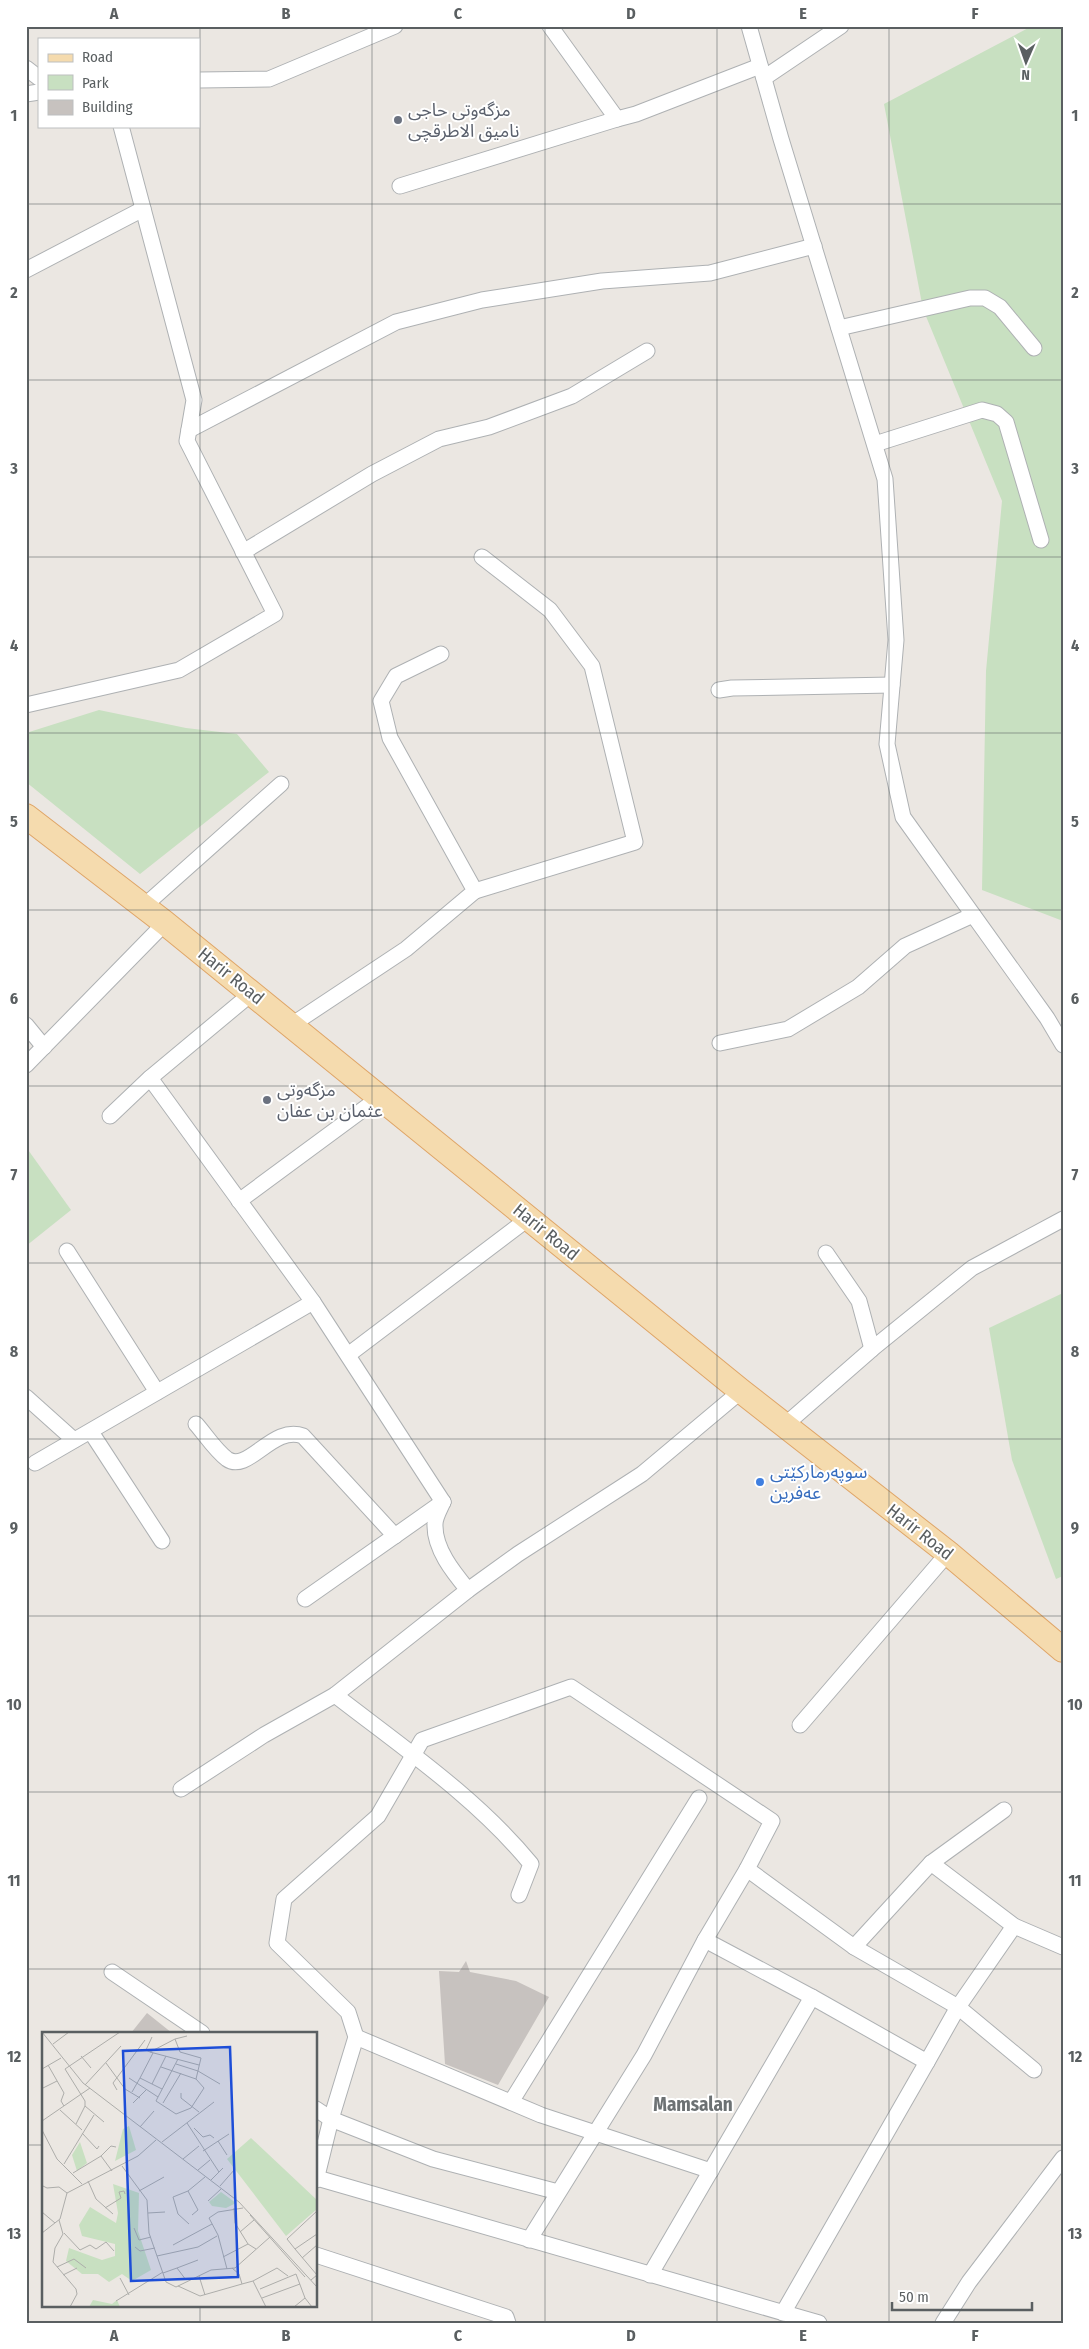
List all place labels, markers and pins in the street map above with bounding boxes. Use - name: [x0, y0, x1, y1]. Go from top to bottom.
- place label: مزگەوتی حاجی نامیق الاطرقچی: [408, 99, 519, 142]
- marker: مزگەوتی حاجی نامیق الاطرقچی: [392, 114, 404, 126]
- place label: مزگەوتی عثمان بن عفان: [277, 1079, 383, 1122]
- marker: مزگەوتی عثمان بن عفان: [261, 1094, 273, 1106]
- place label: سوپەرمارکێتی عەفرین: [770, 1461, 867, 1504]
- marker: سوپەرمارکێتی عەفرین: [754, 1476, 766, 1488]

